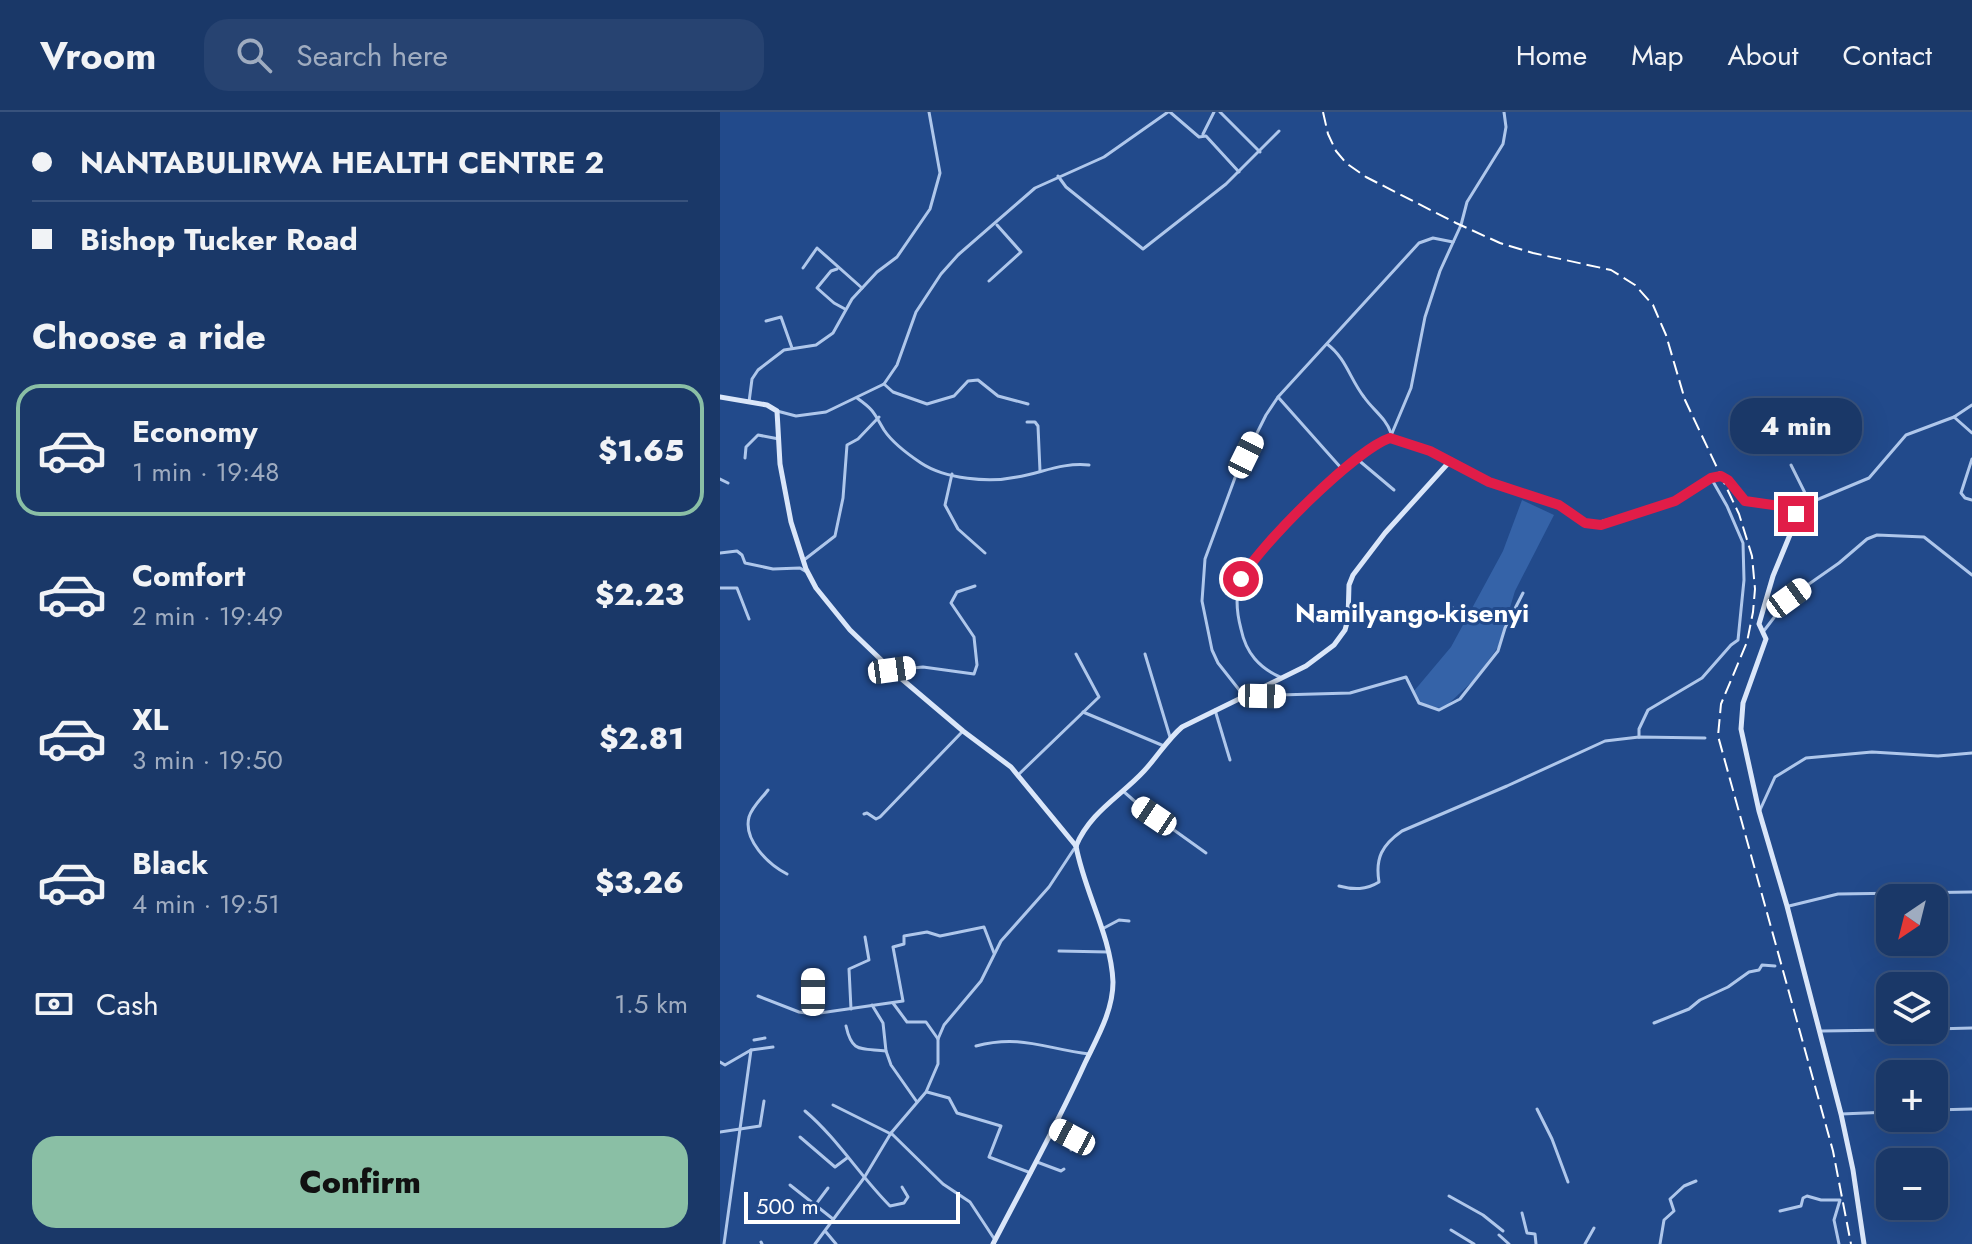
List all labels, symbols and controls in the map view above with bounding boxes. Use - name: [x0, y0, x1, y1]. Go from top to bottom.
- search box: [204, 19, 764, 91]
- text: Vroom: [40, 28, 156, 83]
- icon: search: [232, 33, 276, 77]
- text: Search here: [296, 34, 448, 77]
- text: Home: [1516, 35, 1587, 76]
- text: Map: [1631, 35, 1683, 76]
- text: About: [1727, 35, 1799, 76]
- text: Contact: [1843, 35, 1932, 76]
- text: NANTABULIRWA HEALTH CENTRE 2: [80, 141, 604, 184]
- text: Bishop Tucker Road: [80, 218, 358, 261]
- text: Choose a ride: [32, 310, 266, 362]
- callout: 4 min: [1730, 398, 1862, 454]
- text: 4 min: [1760, 407, 1832, 445]
- text: Economy: [132, 410, 258, 453]
- icon: car: [36, 414, 108, 486]
- car: [1225, 428, 1267, 482]
- text: $1.65: [598, 429, 684, 472]
- text: 1 min · 19:48: [132, 453, 279, 491]
- route end: [1778, 496, 1814, 532]
- text: Comfort: [132, 554, 245, 597]
- icon: car: [36, 558, 108, 630]
- route start: [1223, 561, 1259, 597]
- text: $2.23: [595, 573, 684, 616]
- car: [1763, 574, 1815, 622]
- district label: Namilyango-kisenyi: [1295, 594, 1529, 632]
- text: 2 min · 19:49: [132, 597, 283, 635]
- car: [867, 655, 917, 685]
- car: [1238, 684, 1286, 708]
- text: XL: [132, 698, 168, 741]
- icon: car: [36, 702, 108, 774]
- text: $2.81: [599, 717, 684, 760]
- text: 3 min · 19:50: [132, 741, 283, 779]
- car: [1127, 793, 1181, 839]
- text: Black: [132, 842, 208, 885]
- icon: car: [36, 846, 108, 918]
- text: $3.26: [595, 861, 684, 904]
- north arrow: [1876, 884, 1948, 956]
- map controls: [1876, 884, 1948, 1220]
- text: 4 min · 19:51: [132, 885, 280, 923]
- car: [801, 968, 825, 1016]
- button: layers: [1876, 972, 1948, 1044]
- icon: cash: [32, 982, 76, 1026]
- text: Cash: [96, 983, 159, 1026]
- text: 1.5 km: [614, 985, 688, 1023]
- button: +: [1876, 1060, 1948, 1132]
- car: [1045, 1115, 1099, 1159]
- button: Confirm: [32, 1136, 688, 1228]
- button: −: [1876, 1148, 1948, 1220]
- scale bar: [744, 1188, 960, 1224]
- text: 500 m: [756, 1190, 819, 1222]

